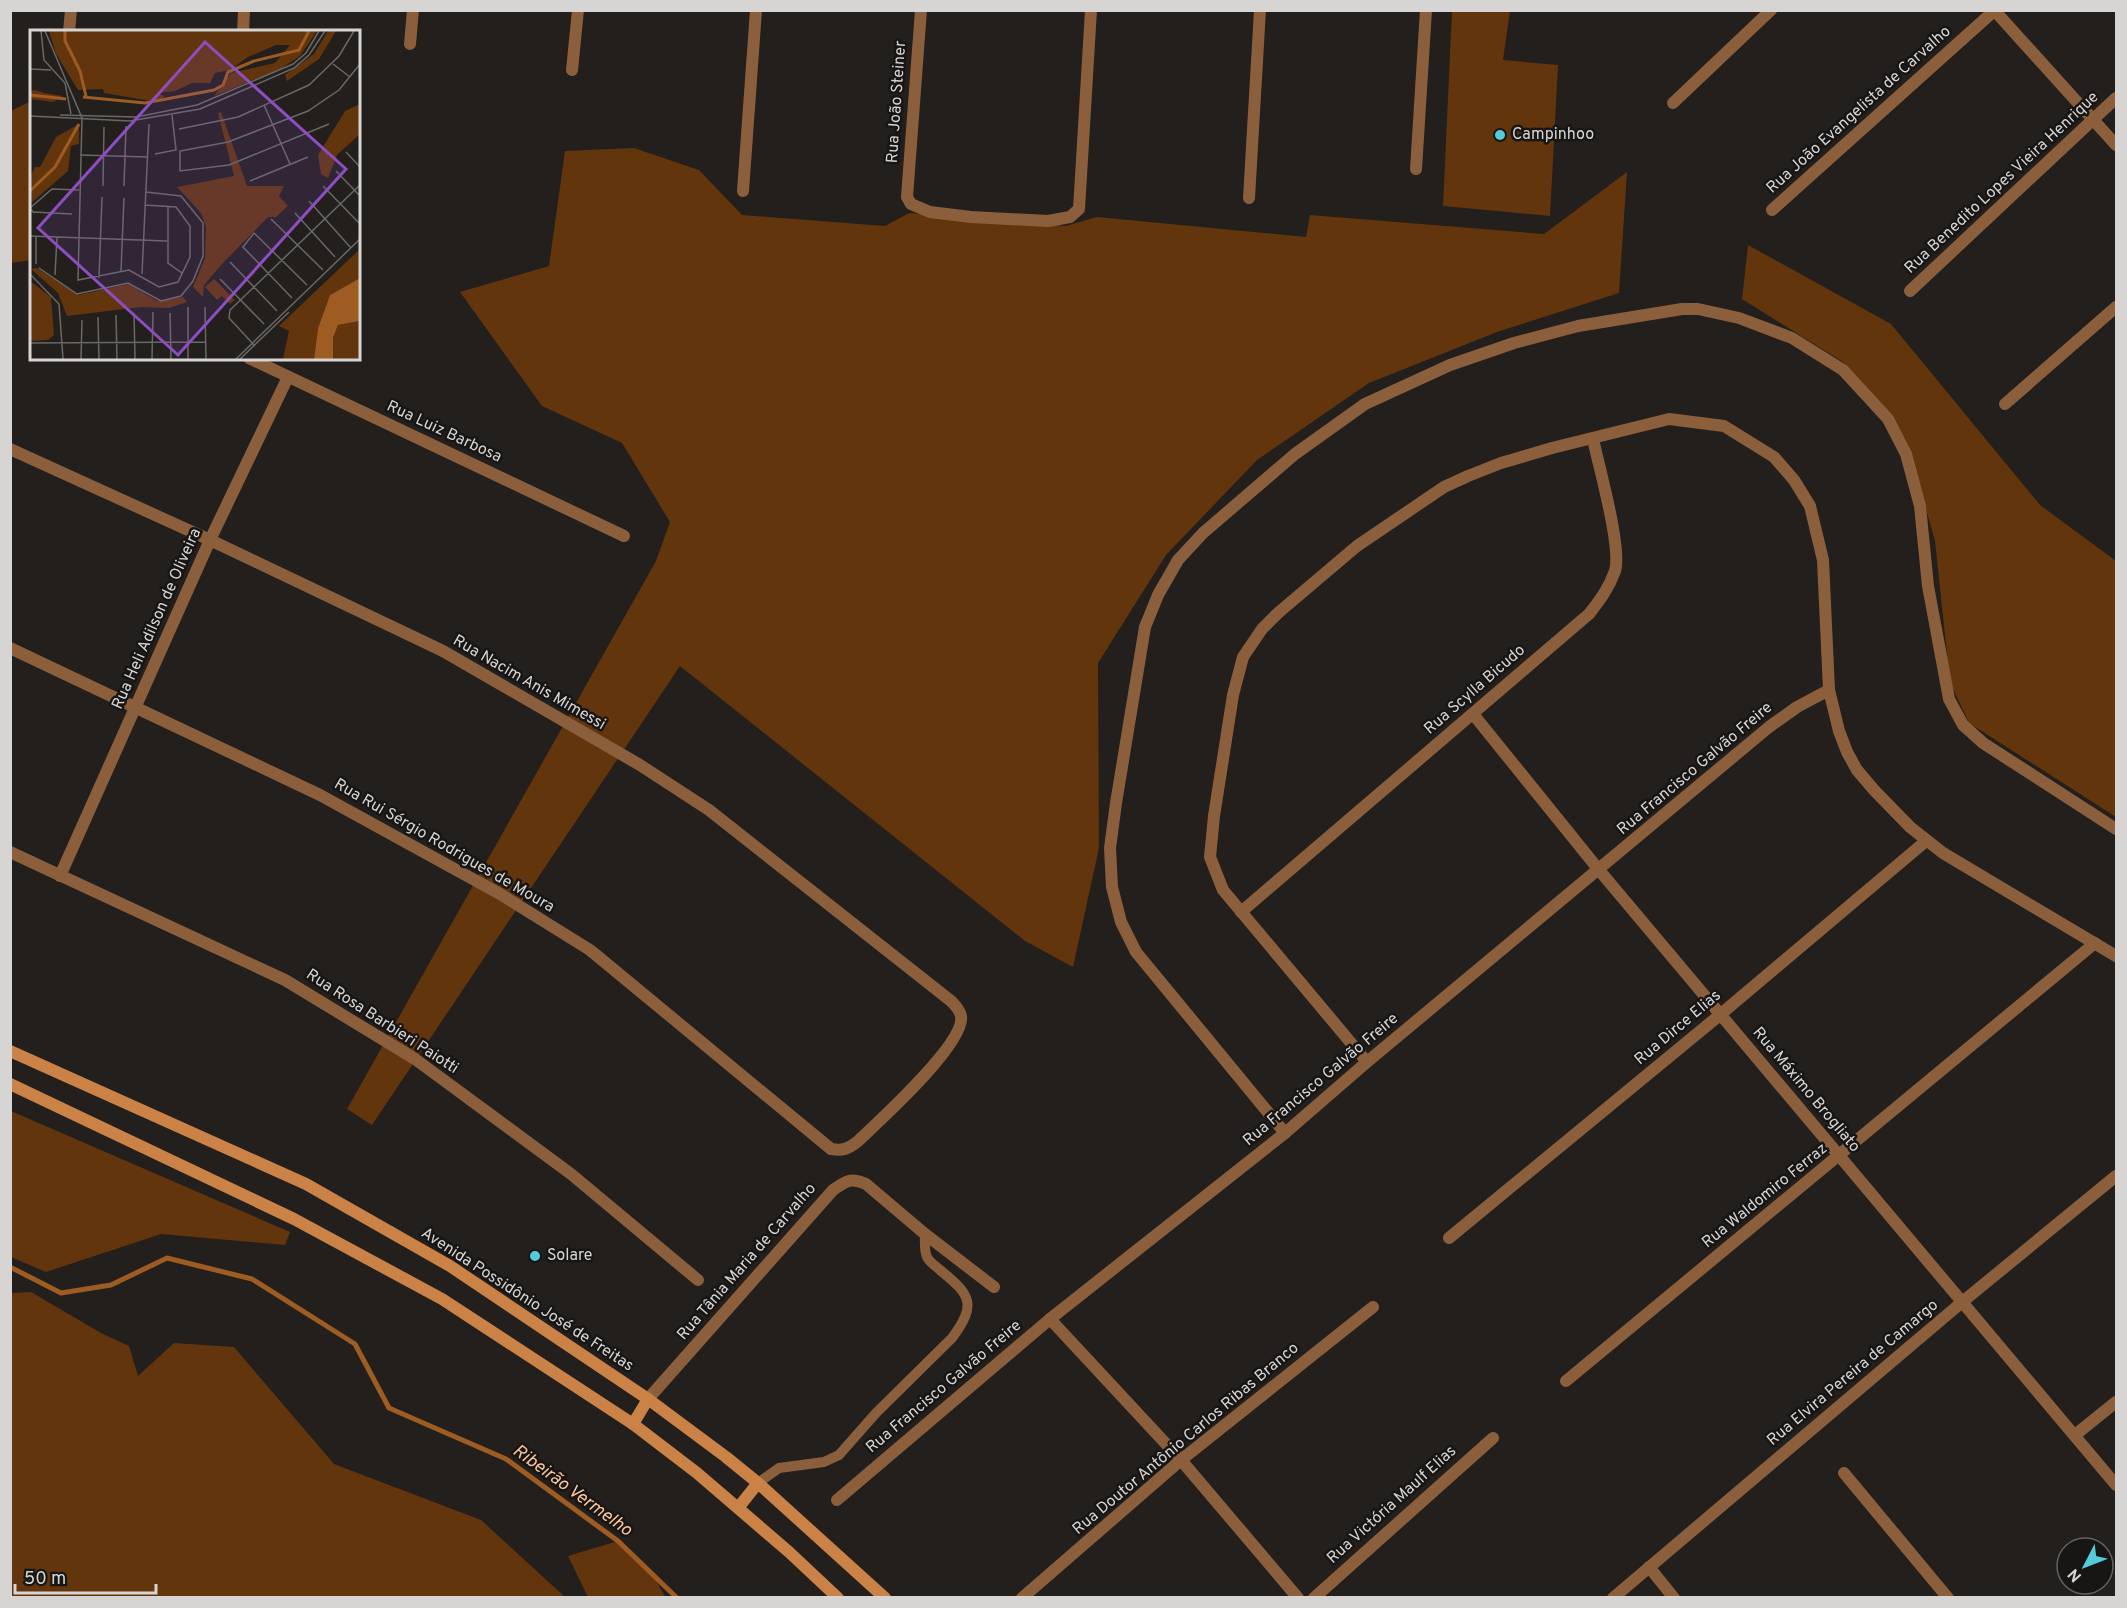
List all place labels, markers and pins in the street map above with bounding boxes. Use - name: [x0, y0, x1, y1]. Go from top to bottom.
- place label: Campinhoo: [1512, 125, 1594, 145]
- marker: Campinhoo: [1493, 128, 1507, 142]
- place label: Solare: [547, 1246, 592, 1266]
- marker: Solare: [528, 1249, 542, 1263]

